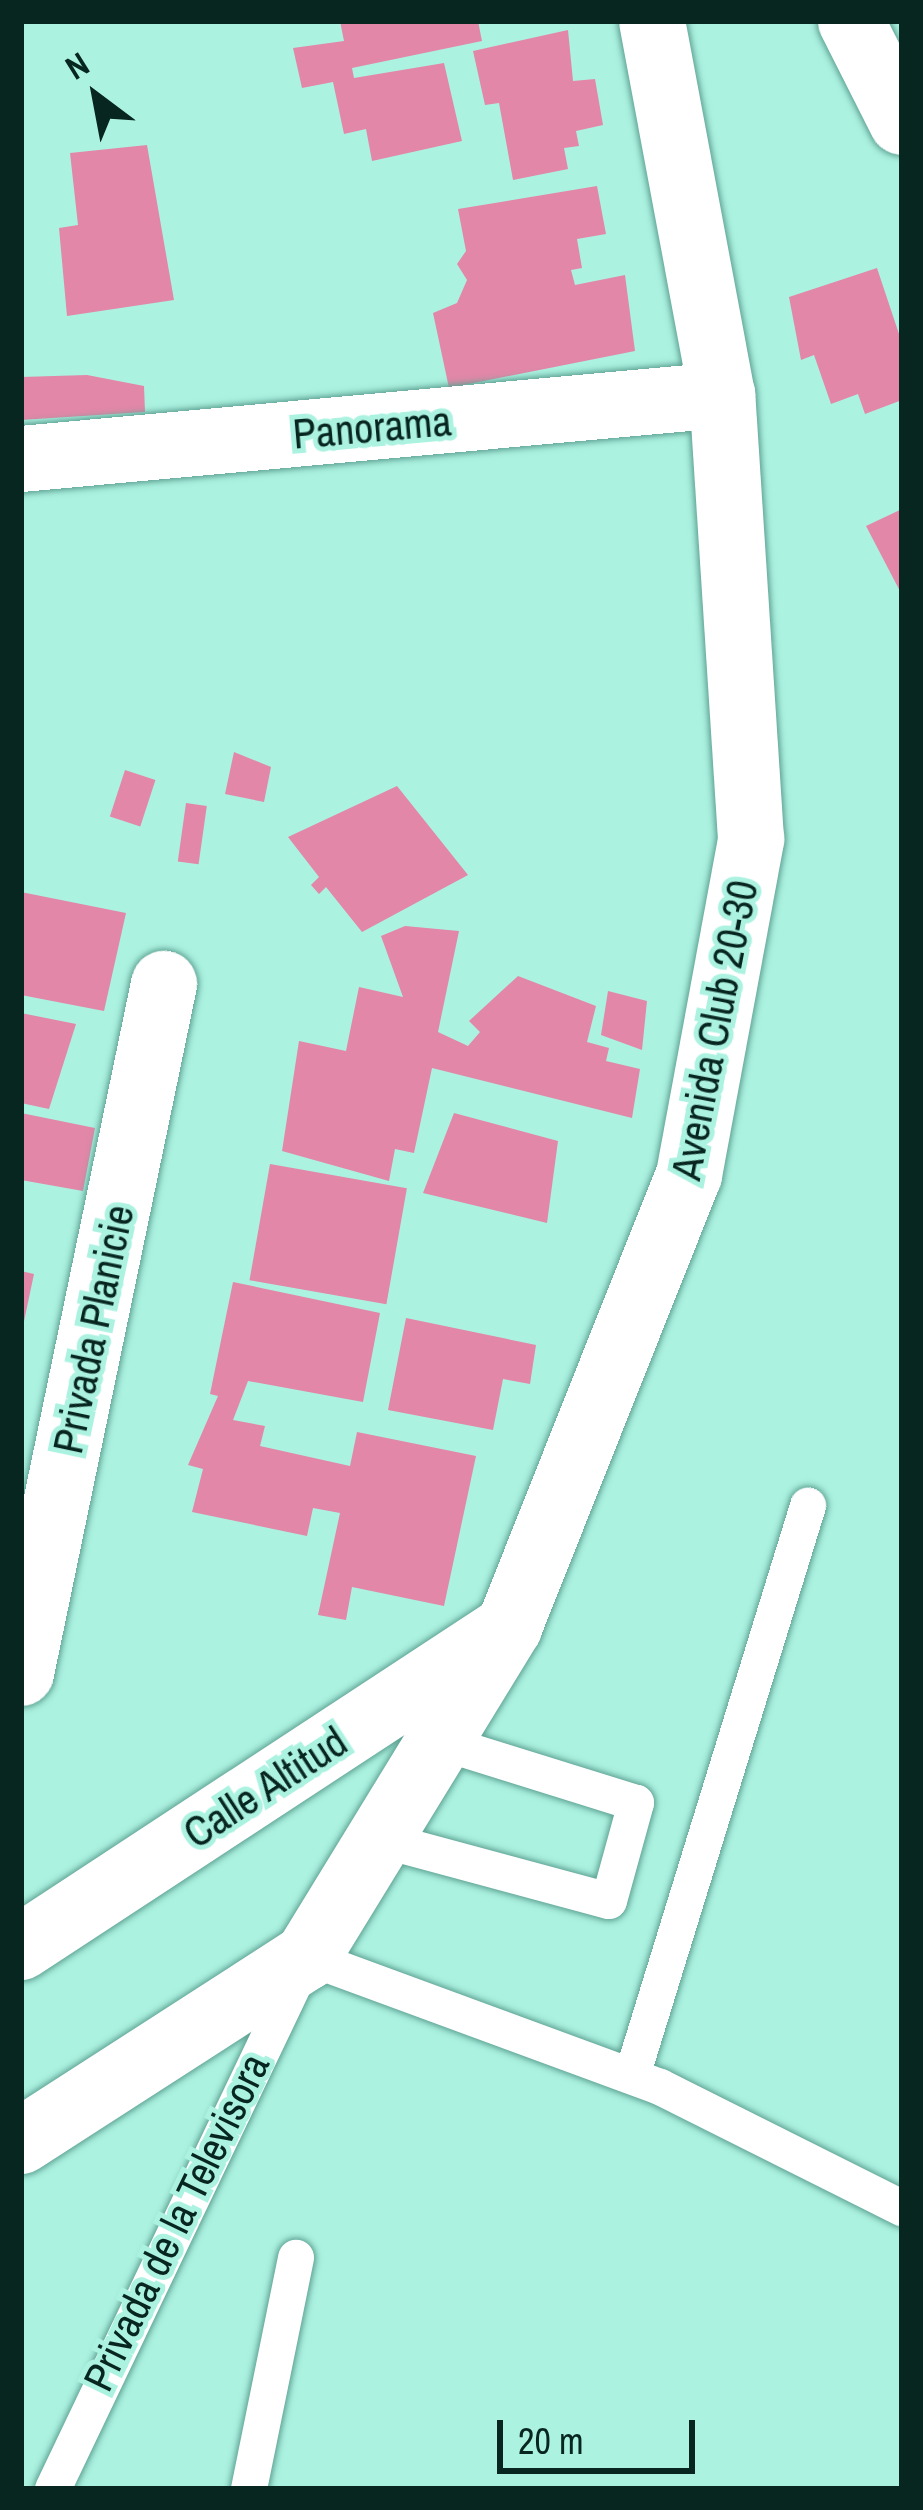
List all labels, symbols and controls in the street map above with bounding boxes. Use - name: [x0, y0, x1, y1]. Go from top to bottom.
- north arrow: [36, 36, 156, 156]
- text: N: [57, 42, 97, 89]
- street label: Panorama: [291, 395, 453, 459]
- street label: Avenida Club 20-30: [660, 876, 768, 1184]
- street label: Privada Planicie: [42, 1200, 144, 1458]
- street label: Calle Altitud: [173, 1715, 357, 1859]
- street label: Privada de la Televisora: [72, 2045, 280, 2399]
- scale bar: [503, 2396, 701, 2470]
- text: 20 m: [518, 2417, 584, 2465]

